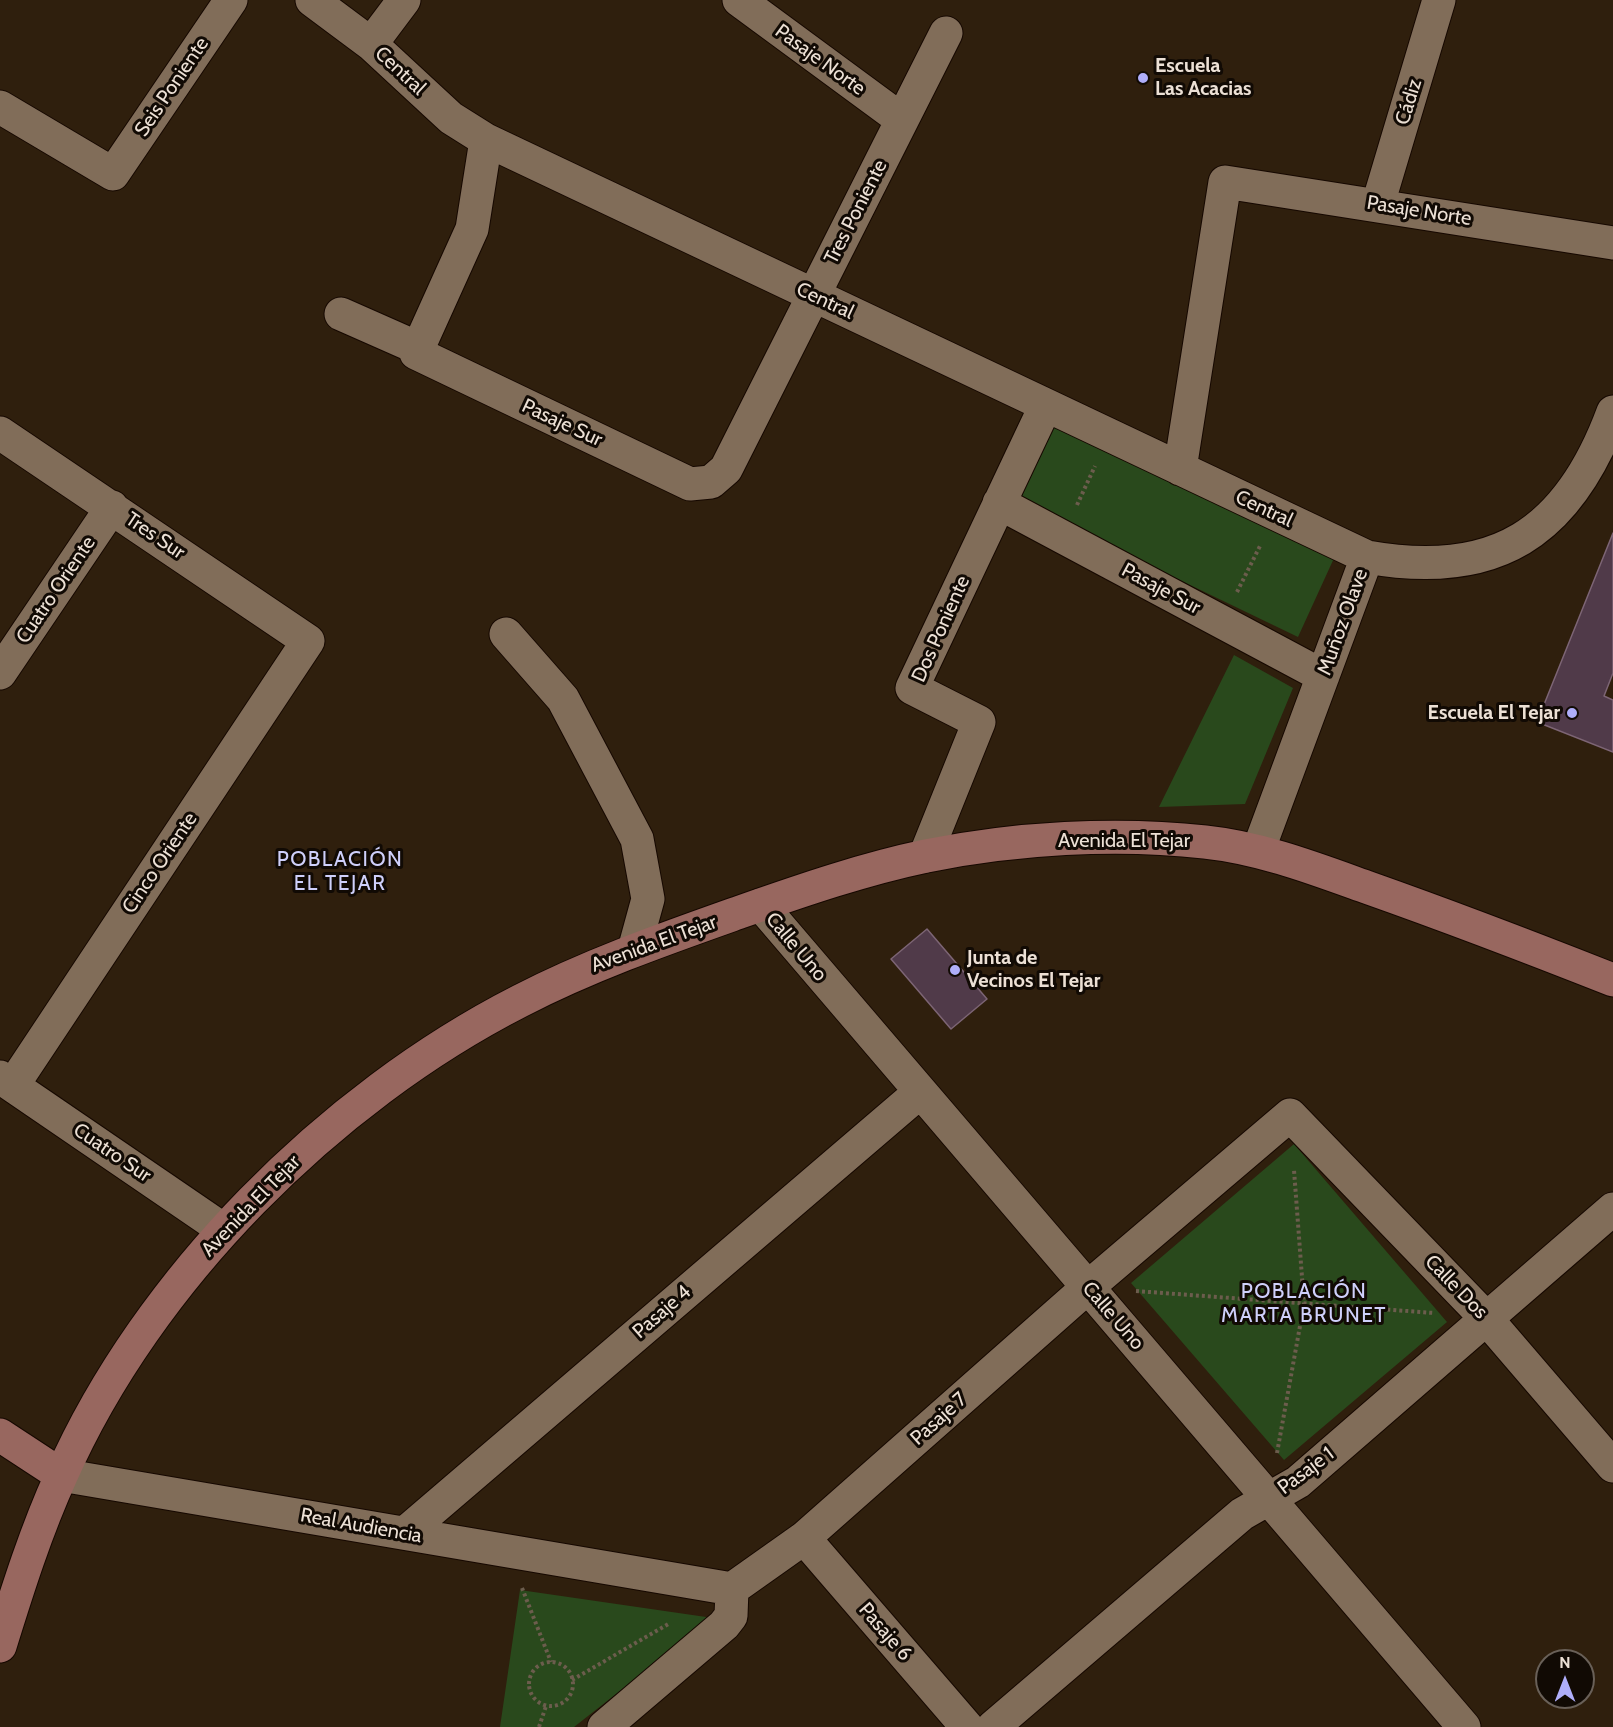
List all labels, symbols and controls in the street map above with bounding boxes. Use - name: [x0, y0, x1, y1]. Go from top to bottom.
- street label: Pasaje Norte: [770, 19, 870, 101]
- street label: Seis Poniente: [130, 33, 214, 141]
- street label: Central: [370, 42, 430, 100]
- place label: Escuela Las Acacias: [1155, 54, 1252, 101]
- marker: Escuela Las Acacias: [1136, 71, 1150, 85]
- street label: Cádiz: [1391, 76, 1427, 128]
- street label: Tres Poniente: [819, 156, 893, 268]
- street label: Pasaje Norte: [1365, 191, 1473, 231]
- street label: Central: [792, 277, 858, 325]
- street label: Pasaje Sur: [518, 394, 606, 452]
- street label: Central: [1231, 485, 1297, 533]
- street label: Tres Sur: [121, 508, 189, 564]
- street label: Cuatro Oriente: [11, 532, 101, 648]
- street label: Pasaje Sur: [1117, 558, 1205, 620]
- street label: Muñoz Olave: [1313, 565, 1373, 679]
- street label: Dos Poniente: [907, 572, 975, 686]
- place label: Escuela El Tejar: [1428, 701, 1560, 725]
- marker: Escuela El Tejar: [1565, 706, 1579, 720]
- street label: Cinco Oriente: [117, 808, 203, 918]
- street label: Avenida El Tejar: [1058, 829, 1190, 853]
- district label: POBLACIÓN EL TEJAR: [277, 847, 403, 897]
- street label: Calle Uno: [760, 908, 832, 986]
- street label: Avenida El Tejar: [588, 910, 720, 978]
- place label: Junta de Vecinos El Tejar: [967, 946, 1100, 993]
- marker: Junta de Vecinos El Tejar: [948, 963, 962, 977]
- street label: Cuatro Sur: [69, 1118, 155, 1188]
- street label: Avenida El Tejar: [197, 1150, 305, 1262]
- street label: Calle Dos: [1420, 1250, 1492, 1324]
- street label: Calle Uno: [1077, 1277, 1149, 1355]
- district label: POBLACIÓN MARTA BRUNET: [1221, 1279, 1387, 1329]
- street label: Pasaje 4: [628, 1280, 696, 1344]
- street label: Pasaje 7: [906, 1387, 972, 1451]
- street label: Pasaje 1: [1273, 1442, 1339, 1500]
- street label: Real Audiencia: [298, 1504, 424, 1548]
- street label: Pasaje 6: [853, 1598, 917, 1666]
- north arrow: [1535, 1649, 1595, 1709]
- text: N: [1559, 1653, 1571, 1672]

